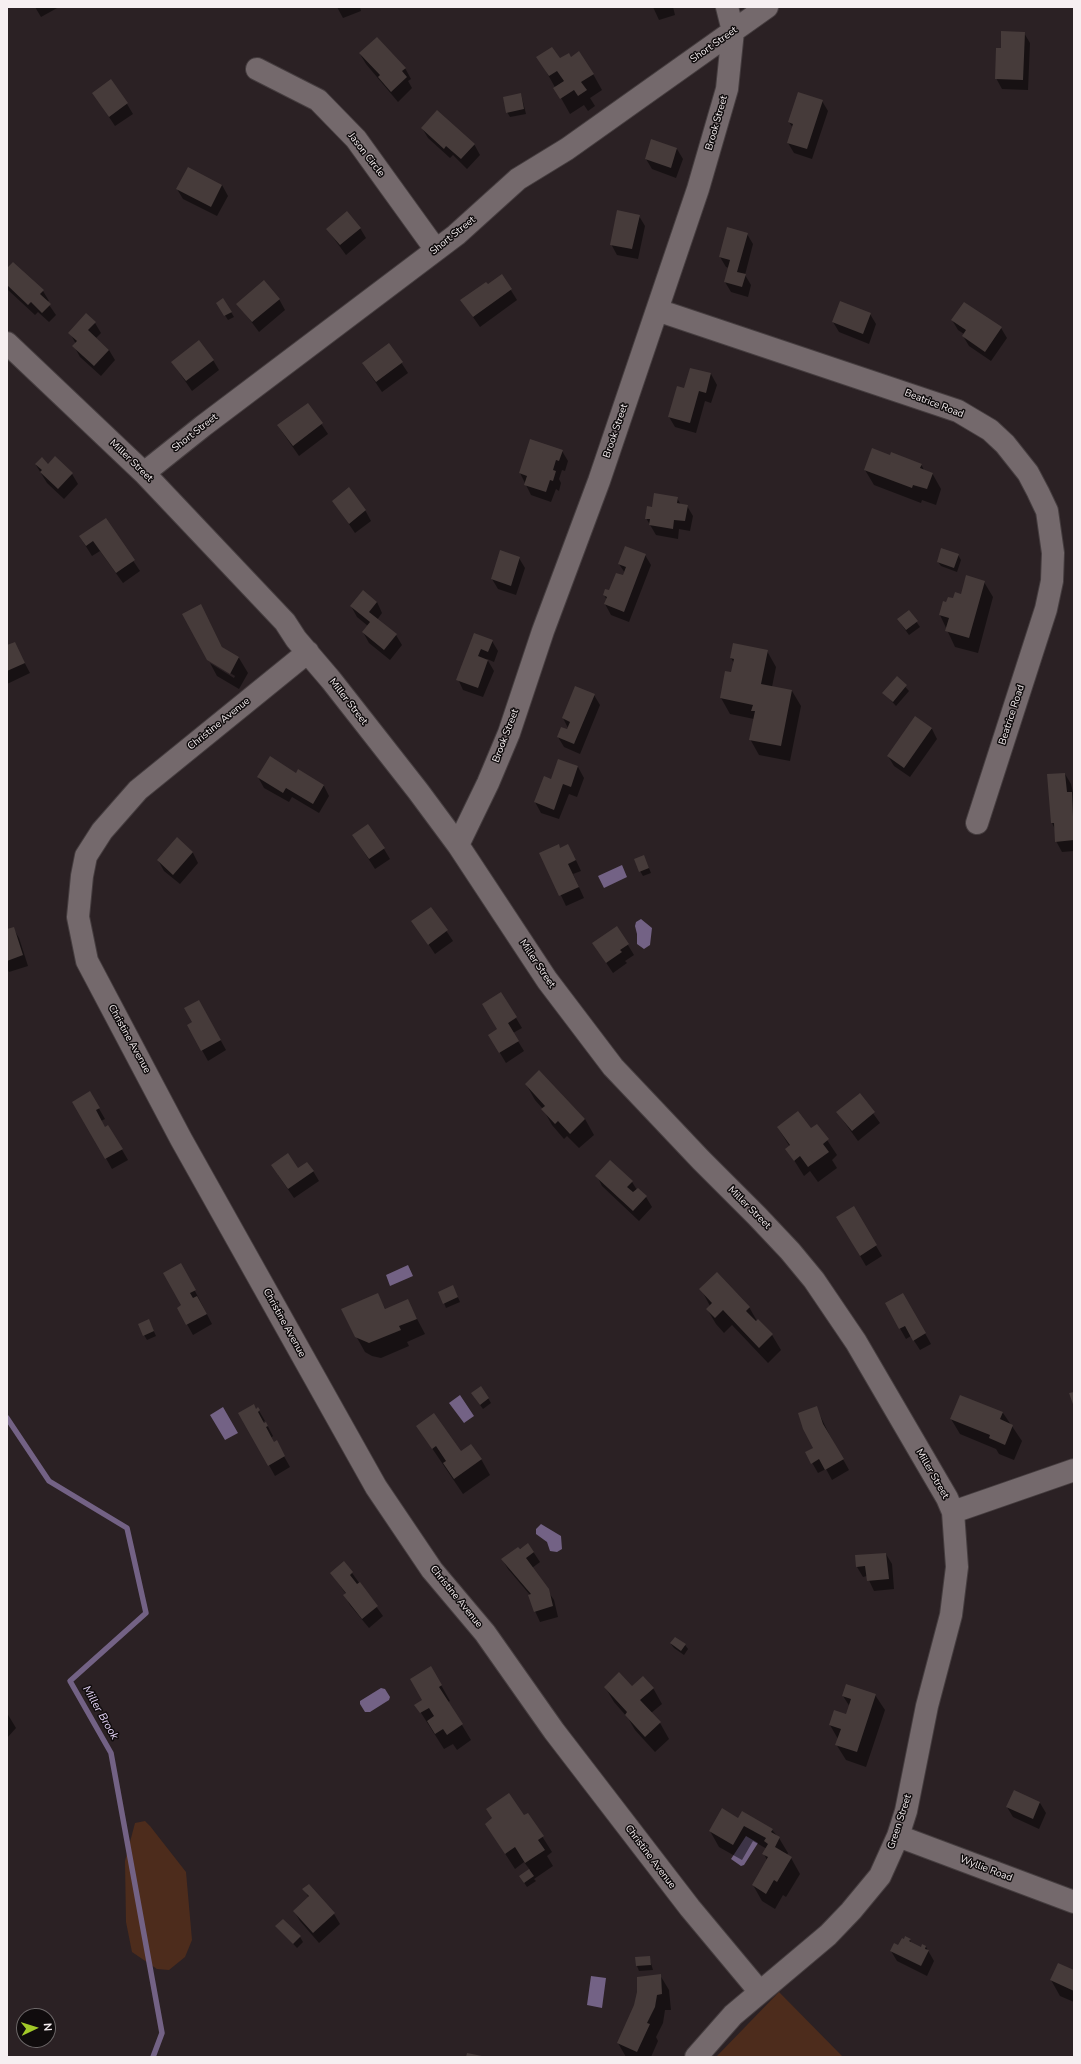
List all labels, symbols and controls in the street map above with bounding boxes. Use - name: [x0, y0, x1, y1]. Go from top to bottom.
- street label: Short Street: [688, 24, 740, 66]
- street label: Brook Street: [703, 94, 731, 152]
- street label: Jason Circle: [345, 131, 387, 179]
- street label: Short Street: [428, 214, 478, 258]
- street label: Beatrice Road: [903, 387, 965, 421]
- street label: Brook Street: [601, 402, 631, 460]
- street label: Short Street: [170, 411, 220, 455]
- street label: Miller Street: [107, 437, 155, 485]
- street label: Miller Street: [326, 676, 370, 728]
- street label: Beatrice Road: [997, 683, 1027, 747]
- street label: Christine Avenue: [186, 695, 252, 753]
- street label: Brook Street: [490, 708, 522, 764]
- street label: Miller Street: [517, 938, 557, 990]
- street label: Christine Avenue: [105, 1003, 153, 1075]
- street label: Miller Street: [725, 1184, 773, 1232]
- street label: Christine Avenue: [260, 1287, 308, 1359]
- street label: Miller Street: [913, 1447, 951, 1501]
- street label: Christine Avenue: [427, 1564, 485, 1630]
- water label: Miller Brook: [79, 1684, 121, 1742]
- street label: Green Street: [885, 1793, 915, 1851]
- street label: Christine Avenue: [622, 1823, 678, 1891]
- street label: Wyllie Road: [958, 1853, 1014, 1885]
- north arrow: [16, 2008, 56, 2048]
- text: N: [40, 2023, 55, 2032]

